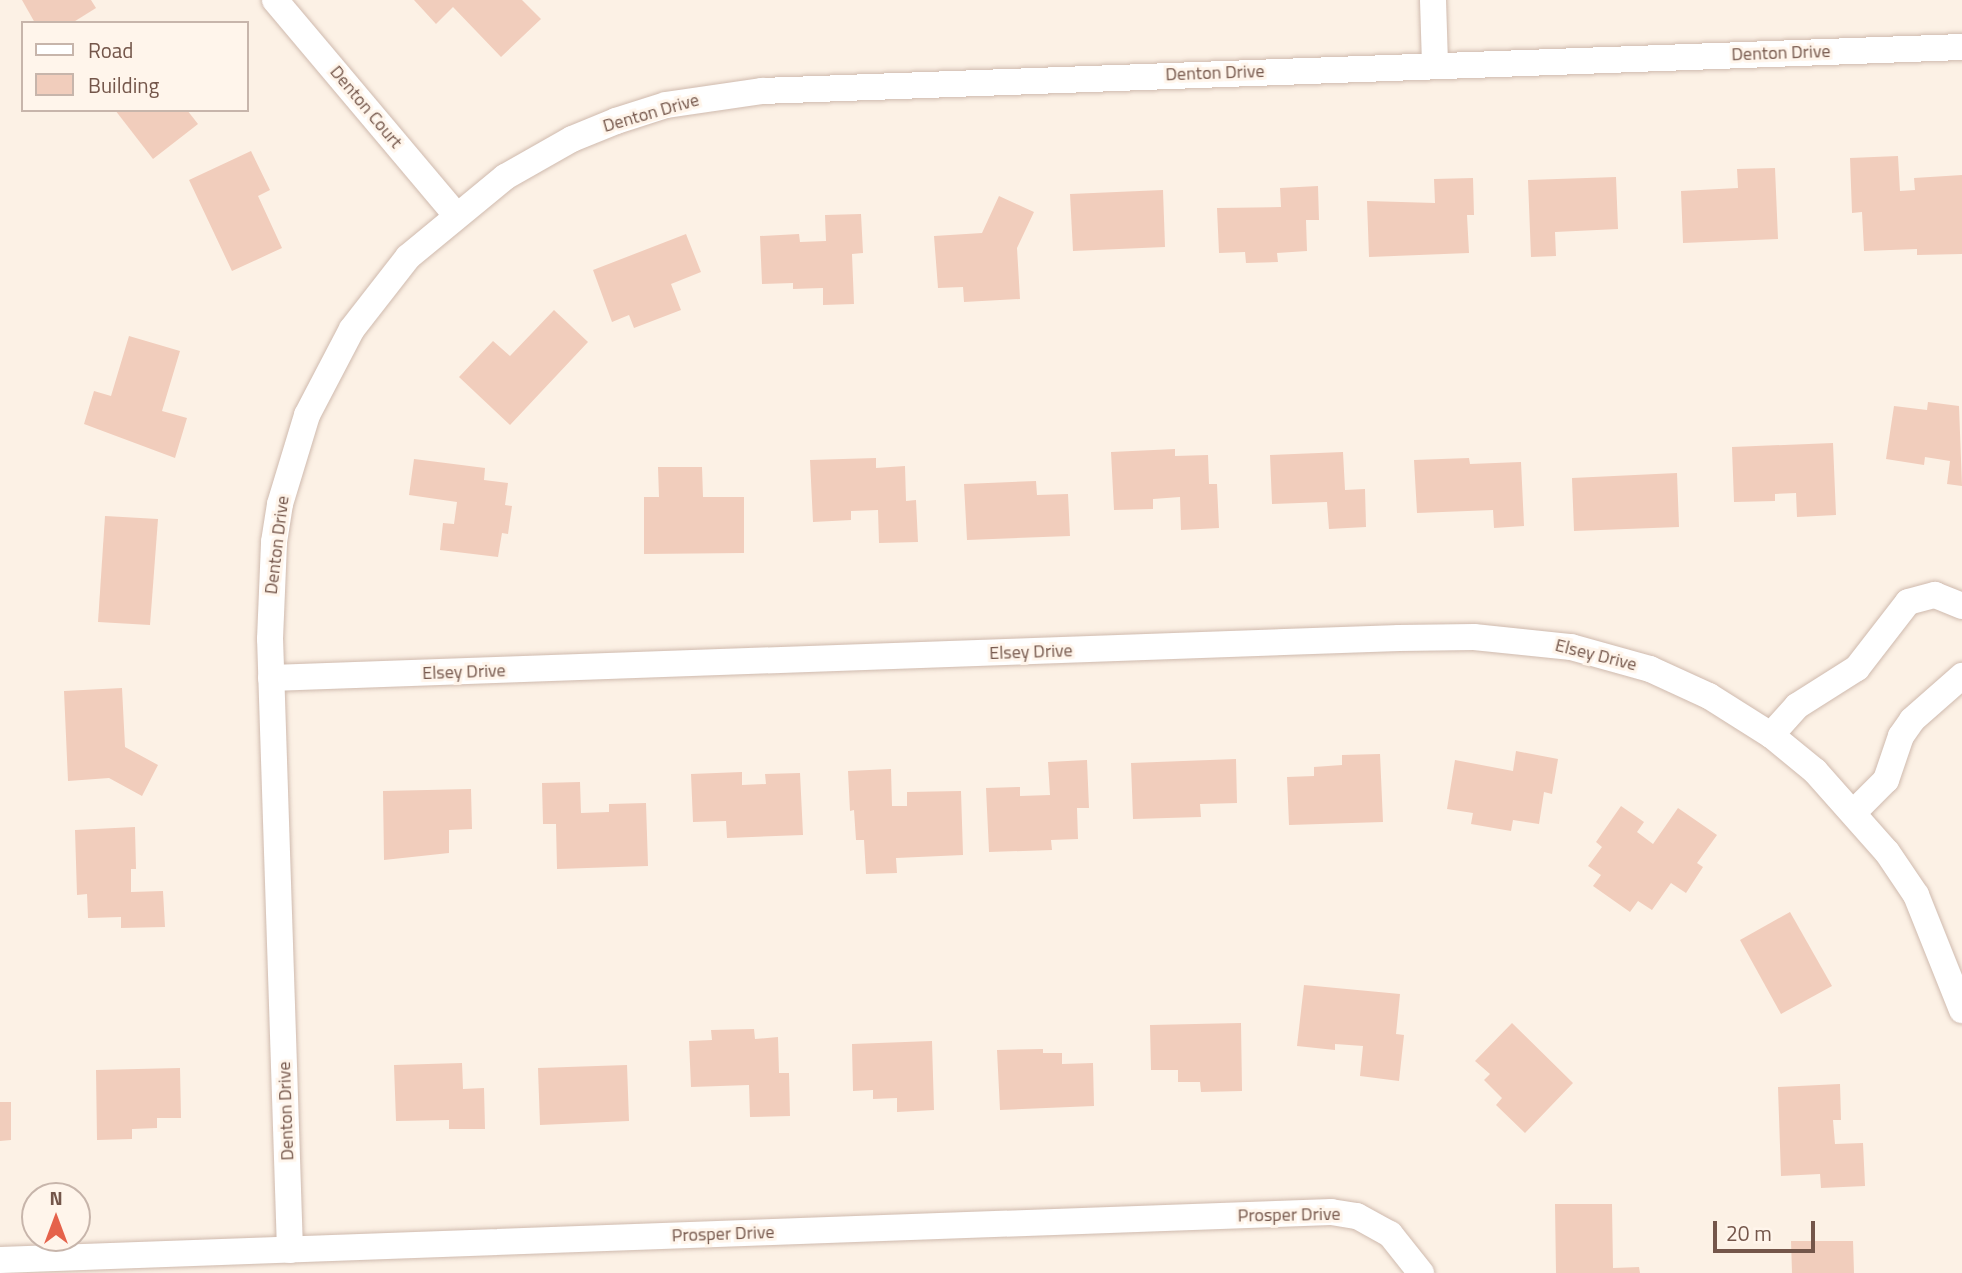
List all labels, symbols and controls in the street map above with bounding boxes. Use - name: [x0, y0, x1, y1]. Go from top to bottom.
- legend: [21, 21, 248, 112]
- text: Road: [88, 34, 133, 66]
- street label: Denton Drive: [1731, 40, 1831, 66]
- street label: Denton Drive: [1165, 60, 1265, 86]
- street label: Denton Court: [325, 61, 407, 153]
- text: Building: [88, 69, 159, 101]
- street label: Denton Drive: [600, 89, 702, 137]
- street label: Denton Drive: [260, 494, 294, 596]
- street label: Elsey Drive: [1553, 634, 1639, 676]
- street label: Elsey Drive: [989, 640, 1073, 664]
- street label: Elsey Drive: [422, 660, 506, 684]
- street label: Denton Drive: [273, 1061, 299, 1161]
- north arrow: [21, 1182, 91, 1252]
- text: N: [49, 1183, 63, 1212]
- street label: Prosper Drive: [1237, 1203, 1341, 1227]
- scale bar: [1717, 1206, 1818, 1250]
- text: 20 m: [1726, 1217, 1772, 1249]
- street label: Prosper Drive: [671, 1221, 775, 1247]

